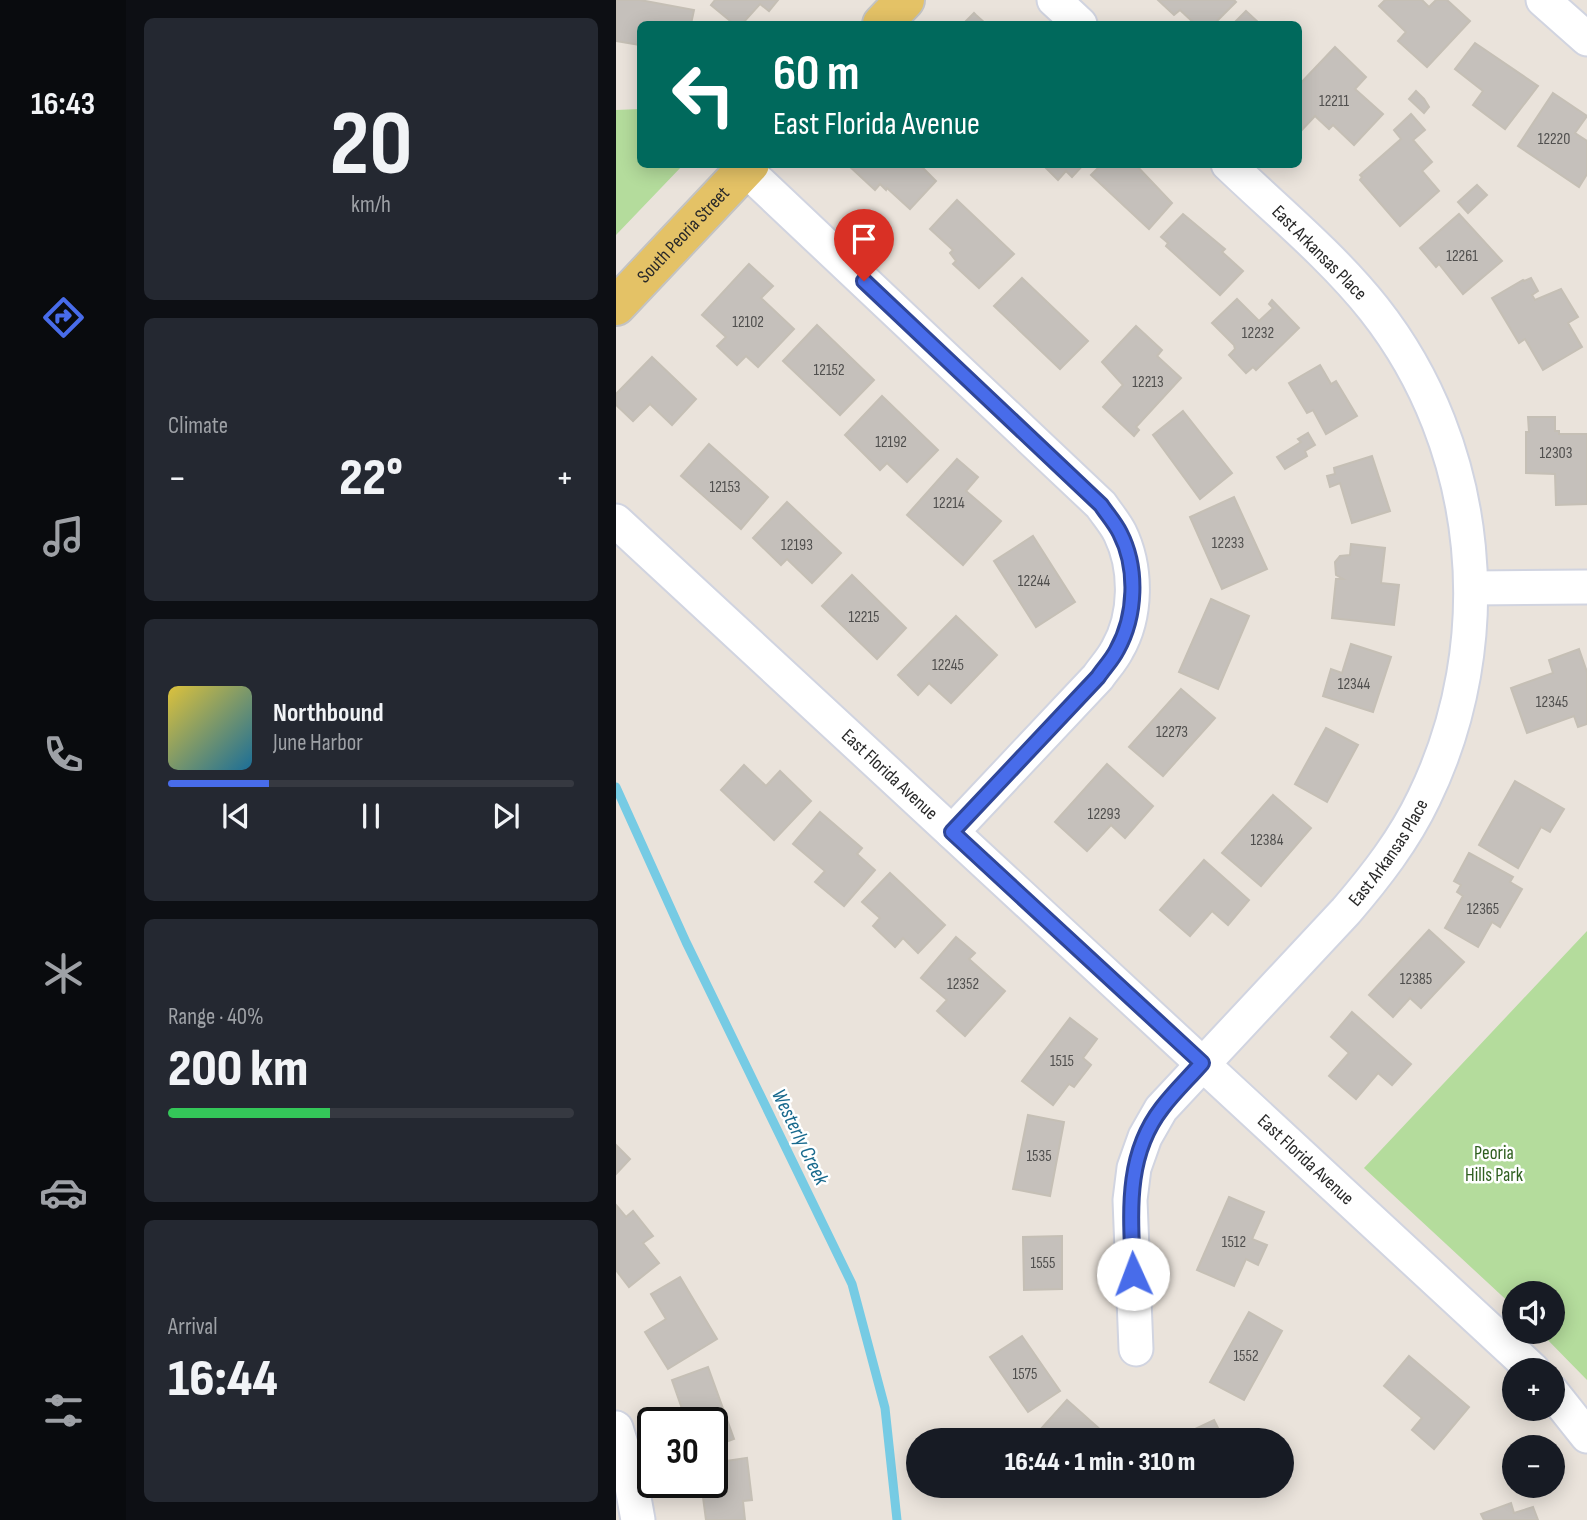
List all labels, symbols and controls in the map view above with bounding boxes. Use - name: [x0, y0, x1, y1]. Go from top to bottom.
- text: 60 m: [773, 45, 860, 104]
- icon: left: [658, 49, 749, 140]
- text: 16:43: [31, 85, 95, 124]
- text: 20: [329, 91, 413, 200]
- house number: 12211: [1319, 92, 1350, 111]
- text: East Florida Avenue: [773, 105, 980, 144]
- house number: 12220: [1538, 130, 1570, 149]
- street label: South Peoria Street: [632, 182, 734, 288]
- text: km/h: [351, 191, 391, 219]
- street label: East Arkansas Place: [1267, 201, 1371, 305]
- pin: [834, 209, 894, 281]
- icon: arrive: [845, 220, 883, 258]
- house number: 12261: [1446, 247, 1478, 266]
- icon: directions: [39, 293, 88, 342]
- house number: 12102: [732, 313, 764, 332]
- house number: 12232: [1242, 324, 1274, 343]
- house number: 12152: [813, 361, 845, 380]
- house number: 12213: [1132, 373, 1164, 392]
- text: Climate: [168, 412, 228, 440]
- house number: 12192: [875, 433, 907, 452]
- house number: 12303: [1540, 444, 1572, 463]
- text: 22°: [339, 447, 403, 510]
- text: −: [168, 456, 187, 501]
- text: +: [555, 456, 574, 501]
- house number: 12153: [709, 478, 741, 497]
- house number: 12214: [933, 494, 965, 513]
- icon: music: [39, 512, 88, 561]
- house number: 12233: [1212, 534, 1244, 553]
- house number: 12193: [781, 536, 813, 555]
- house number: 12244: [1018, 572, 1050, 591]
- house number: 12215: [848, 608, 880, 627]
- house number: 12245: [932, 656, 964, 675]
- house number: 12344: [1338, 675, 1371, 694]
- house number: 12345: [1536, 693, 1568, 712]
- text: Northbound: [273, 698, 384, 729]
- house number: 12273: [1156, 723, 1188, 742]
- street label: East Florida Avenue: [837, 724, 943, 825]
- text: June Harbor: [273, 729, 363, 757]
- icon: phone: [39, 730, 88, 779]
- street label: East Arkansas Place: [1344, 795, 1433, 911]
- icon: previous: [217, 797, 255, 835]
- icon: pause: [352, 797, 390, 835]
- icon: next: [487, 797, 525, 835]
- house number: 12293: [1088, 805, 1120, 824]
- house number: 12384: [1250, 831, 1284, 850]
- house number: 12365: [1467, 900, 1499, 919]
- icon: climate: [39, 949, 88, 998]
- house number: 12385: [1400, 970, 1432, 989]
- house number: 12352: [947, 975, 979, 994]
- text: Range · 40%: [168, 1003, 264, 1031]
- text: 200 km: [168, 1038, 308, 1101]
- house number: 1515: [1050, 1052, 1074, 1071]
- water label: Westerly Creek: [766, 1085, 834, 1190]
- street label: East Florida Avenue: [1253, 1109, 1359, 1210]
- park label: Peoria Hills Park: [1465, 1142, 1524, 1187]
- house number: 1535: [1026, 1147, 1052, 1166]
- icon: car: [39, 1168, 88, 1217]
- house number: 1512: [1222, 1233, 1246, 1252]
- position arrow: [1096, 1237, 1170, 1311]
- house number: 1555: [1031, 1254, 1055, 1273]
- map controls: [1502, 1281, 1565, 1498]
- button: sound: [1502, 1281, 1565, 1344]
- text: Arrival: [168, 1313, 217, 1341]
- house number: 1552: [1233, 1347, 1259, 1366]
- text: 16:44: [168, 1348, 278, 1411]
- button: +: [1502, 1358, 1565, 1421]
- house number: 1575: [1013, 1365, 1037, 1384]
- icon: filters: [39, 1386, 88, 1435]
- speed limit sign: 30: [637, 1407, 728, 1498]
- button: −: [1502, 1435, 1565, 1498]
- text: 16:44 · 1 min · 310 m: [1005, 1447, 1195, 1478]

